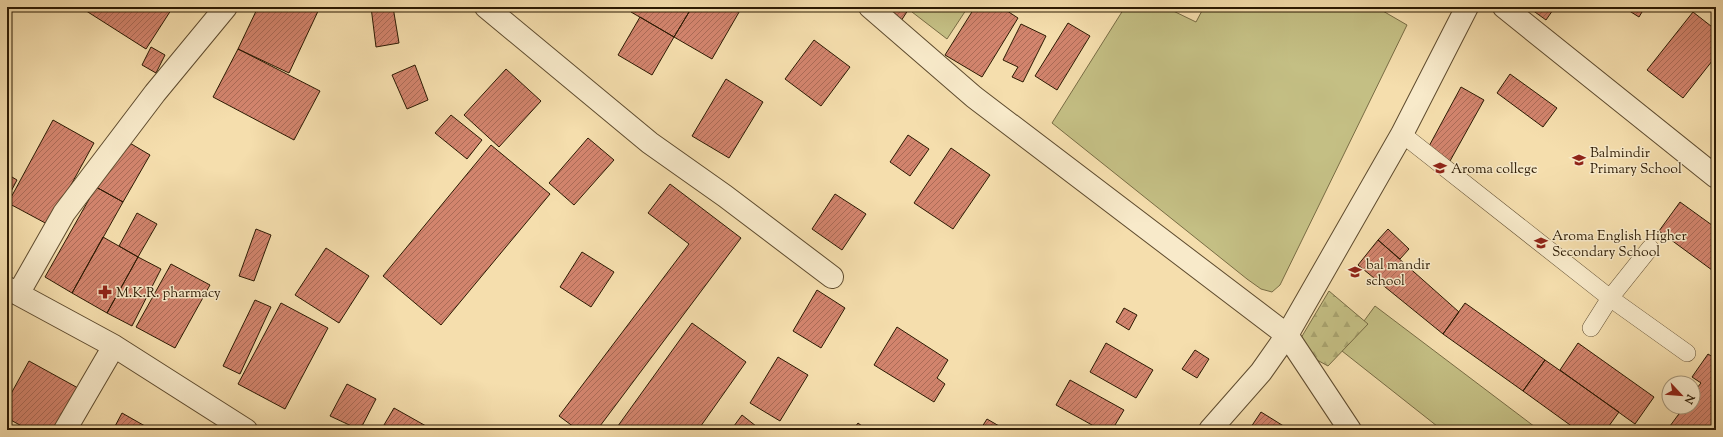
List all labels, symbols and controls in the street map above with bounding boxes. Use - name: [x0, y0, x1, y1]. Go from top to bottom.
- place label: Balmindir Primary School: [1590, 144, 1682, 180]
- school or university icon: Balmindir Primary School: [1571, 152, 1587, 168]
- school or university icon: Aroma college: [1432, 160, 1448, 176]
- place label: Aroma college: [1451, 160, 1537, 180]
- place label: Aroma English Higher Secondary School: [1552, 227, 1687, 263]
- school or university icon: Aroma English Higher Secondary School: [1533, 235, 1549, 251]
- place label: bal mandir school: [1366, 256, 1431, 292]
- school or university icon: bal mandir school: [1347, 264, 1363, 280]
- pharmacy icon: M.K.R. pharmacy: [97, 284, 113, 300]
- place label: M.K.R. pharmacy: [116, 284, 221, 304]
- north arrow: [1661, 375, 1701, 415]
- text: N: [1680, 391, 1699, 407]

